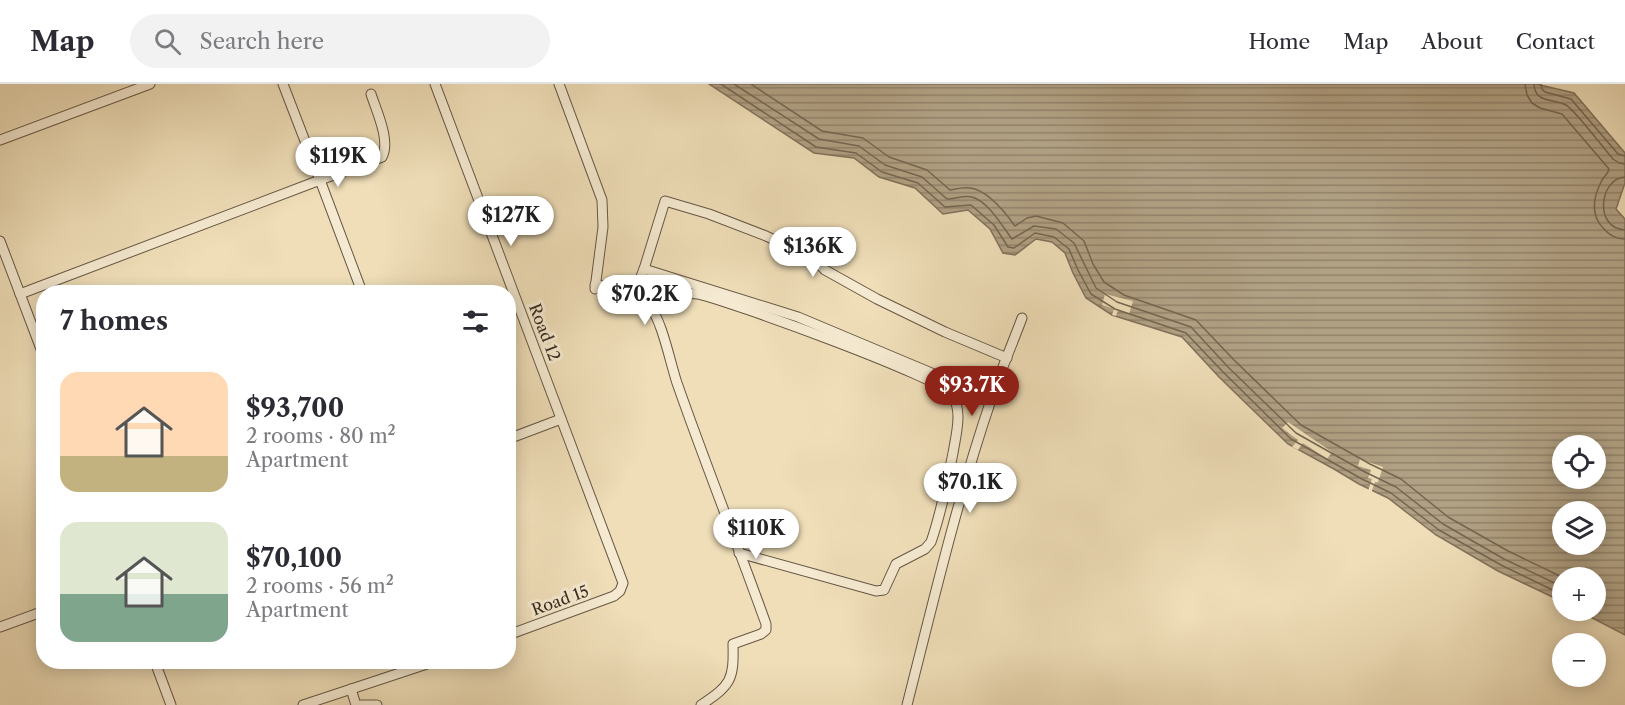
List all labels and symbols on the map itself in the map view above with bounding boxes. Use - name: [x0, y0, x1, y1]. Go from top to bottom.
- pin: $119K: [296, 137, 380, 188]
- pin: $127K: [469, 196, 553, 247]
- pin: $136K: [771, 227, 855, 278]
- pin: $70.2K: [596, 275, 694, 326]
- street label: Road 12: [525, 301, 565, 363]
- pin: $93.7K: [923, 366, 1021, 417]
- pin: $70.1K: [921, 463, 1019, 514]
- pin: $110K: [714, 509, 798, 560]
- street label: Road 15: [529, 580, 591, 620]

